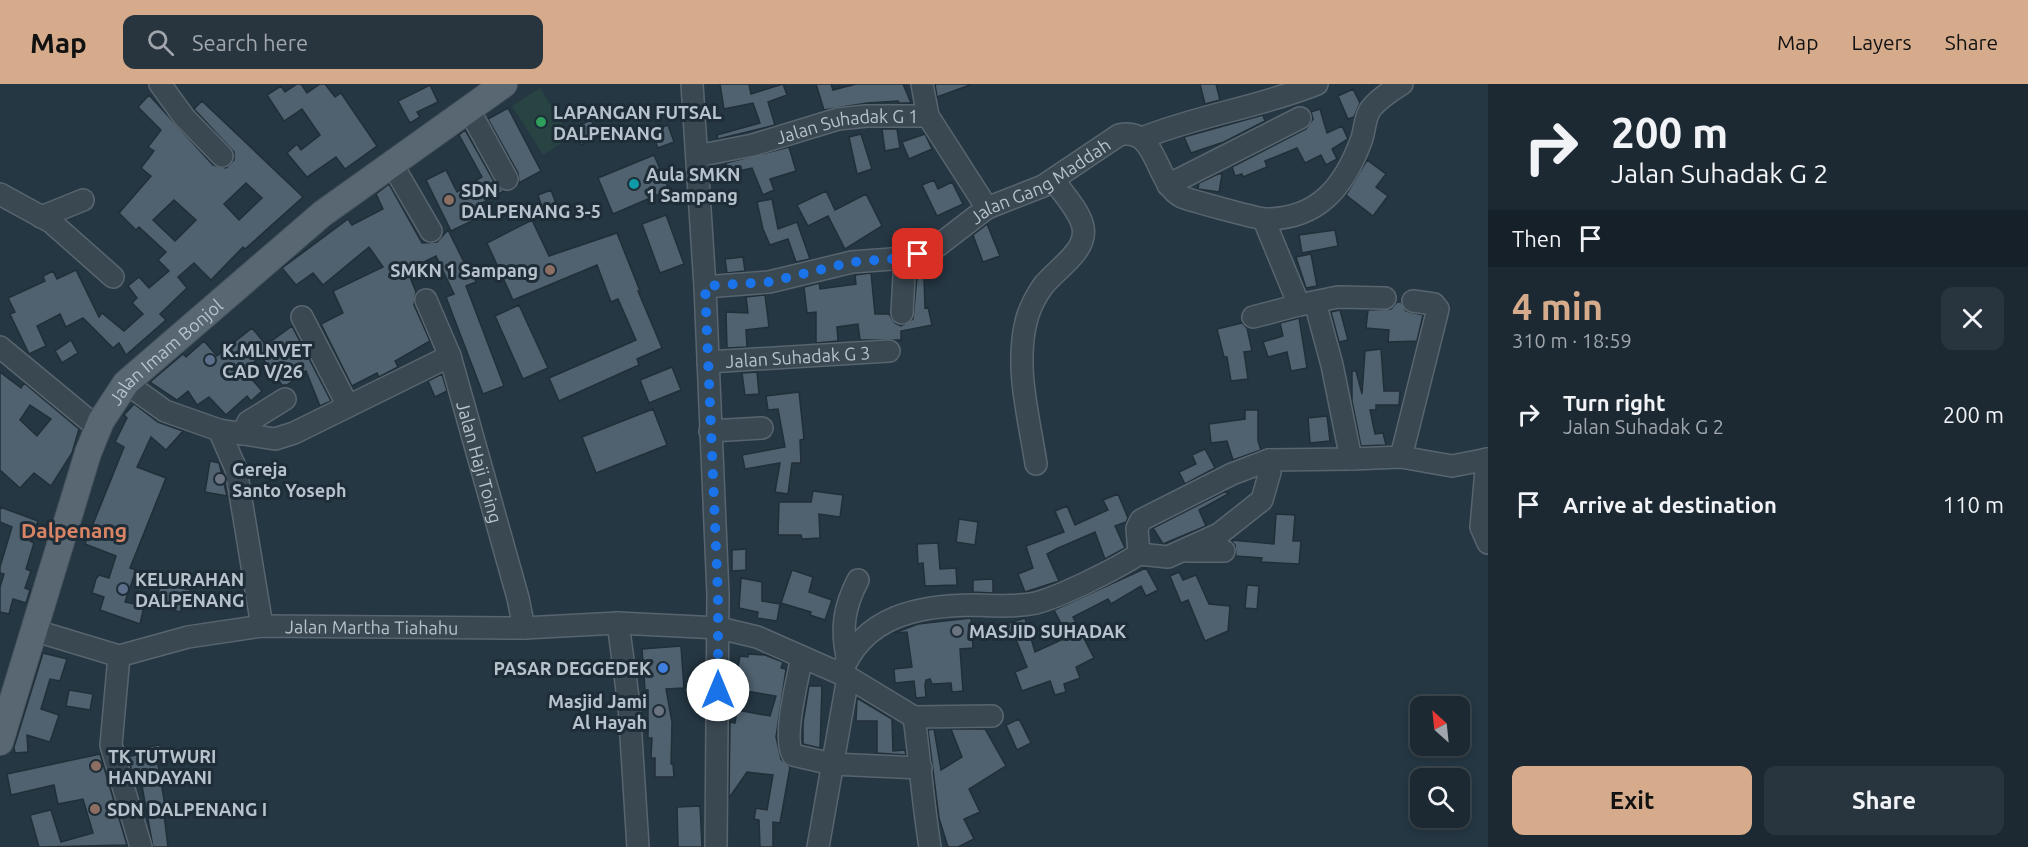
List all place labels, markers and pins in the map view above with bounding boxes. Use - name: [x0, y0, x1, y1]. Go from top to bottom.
- place label: LAPANGAN FUTSAL DALPENANG: [553, 102, 722, 143]
- marker: LAPANGAN FUTSAL DALPENANG: [534, 115, 548, 129]
- place label: Aula SMKN 1 Sampang: [646, 164, 741, 205]
- marker: Aula SMKN 1 Sampang: [627, 177, 641, 191]
- place label: SDN DALPENANG 3-5: [461, 180, 601, 221]
- marker: SDN DALPENANG 3-5: [442, 193, 456, 207]
- pin: [892, 228, 943, 279]
- place label: SMKN 1 Sampang: [390, 260, 538, 280]
- marker: SMKN 1 Sampang: [543, 263, 557, 277]
- place label: K.MLNVET CAD V/26: [222, 340, 313, 381]
- marker: K.MLNVET CAD V/26: [203, 353, 217, 367]
- place label: Gereja Santo Yoseph: [232, 459, 346, 500]
- marker: Gereja Santo Yoseph: [213, 472, 227, 486]
- place label: KELURAHAN DALPENANG: [135, 569, 244, 610]
- marker: KELURAHAN DALPENANG: [116, 582, 130, 596]
- place label: MASJID SUHADAK: [969, 621, 1126, 641]
- marker: MASJID SUHADAK: [950, 624, 964, 638]
- place label: PASAR DEGGEDEK: [494, 658, 651, 678]
- marker: PASAR DEGGEDEK: [656, 661, 670, 675]
- place label: Masjid Jami Al Hayah: [548, 691, 647, 732]
- marker: Masjid Jami Al Hayah: [652, 704, 666, 718]
- place label: TK TUTWURI HANDAYANI: [108, 746, 217, 787]
- marker: TK TUTWURI HANDAYANI: [89, 759, 103, 773]
- place label: SDN DALPENANG I: [107, 799, 267, 819]
- marker: SDN DALPENANG I: [88, 802, 102, 816]

